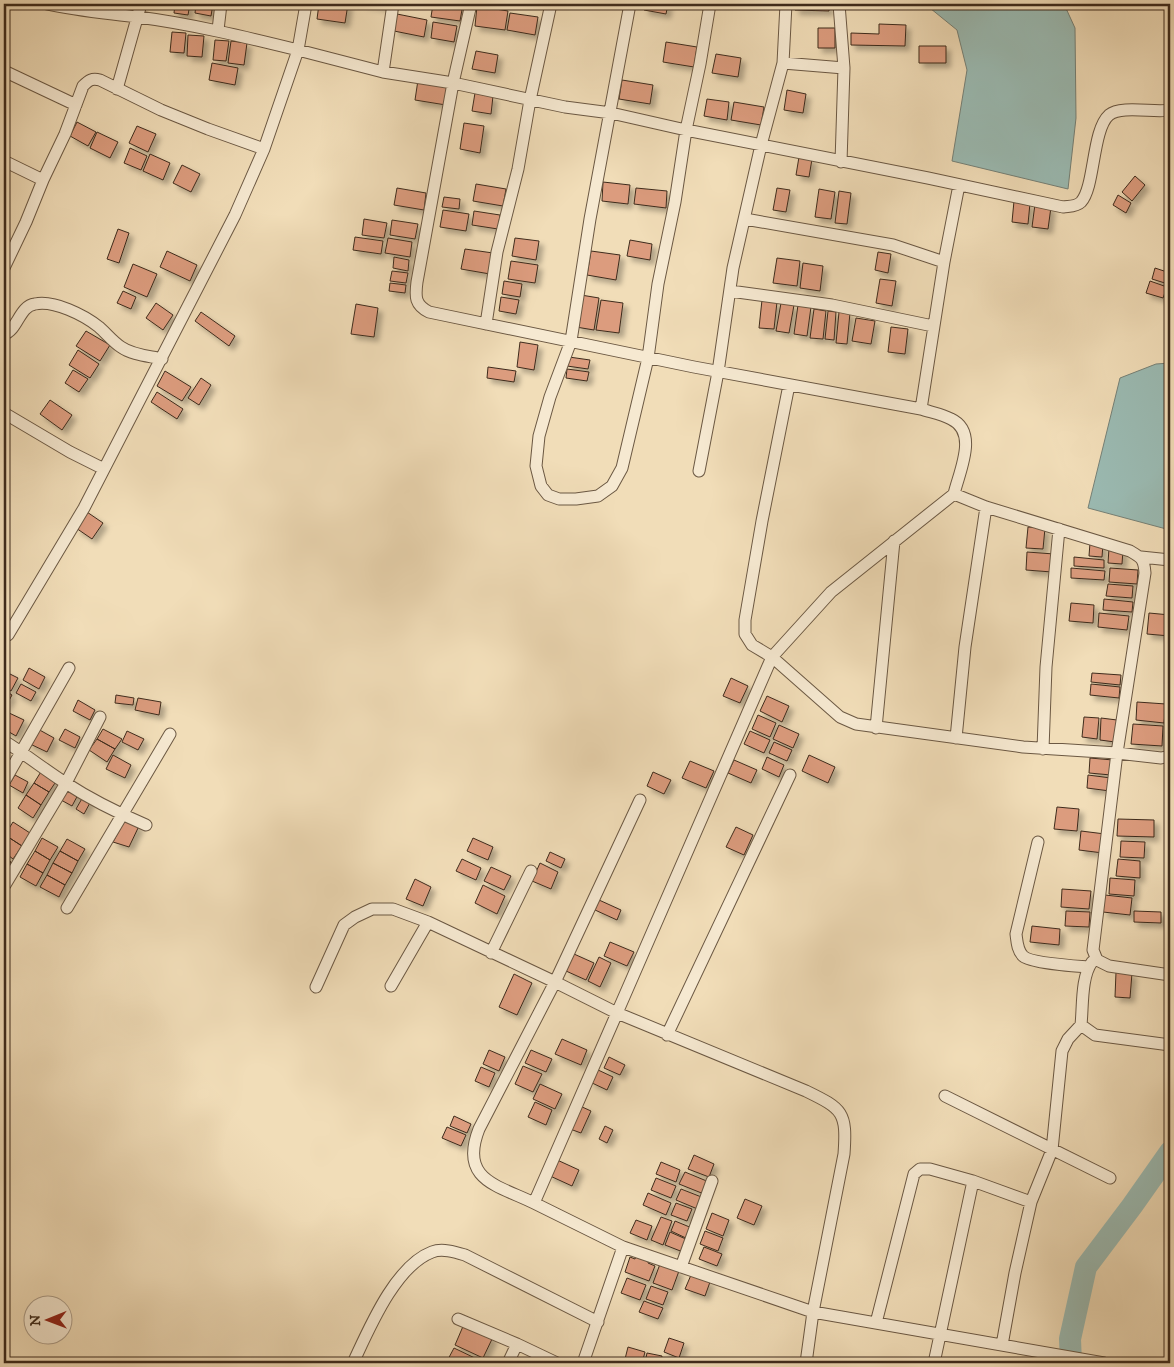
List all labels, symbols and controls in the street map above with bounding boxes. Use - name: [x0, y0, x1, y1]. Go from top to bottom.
- north arrow: [22, 1294, 72, 1344]
- text: N: [27, 1314, 45, 1326]

